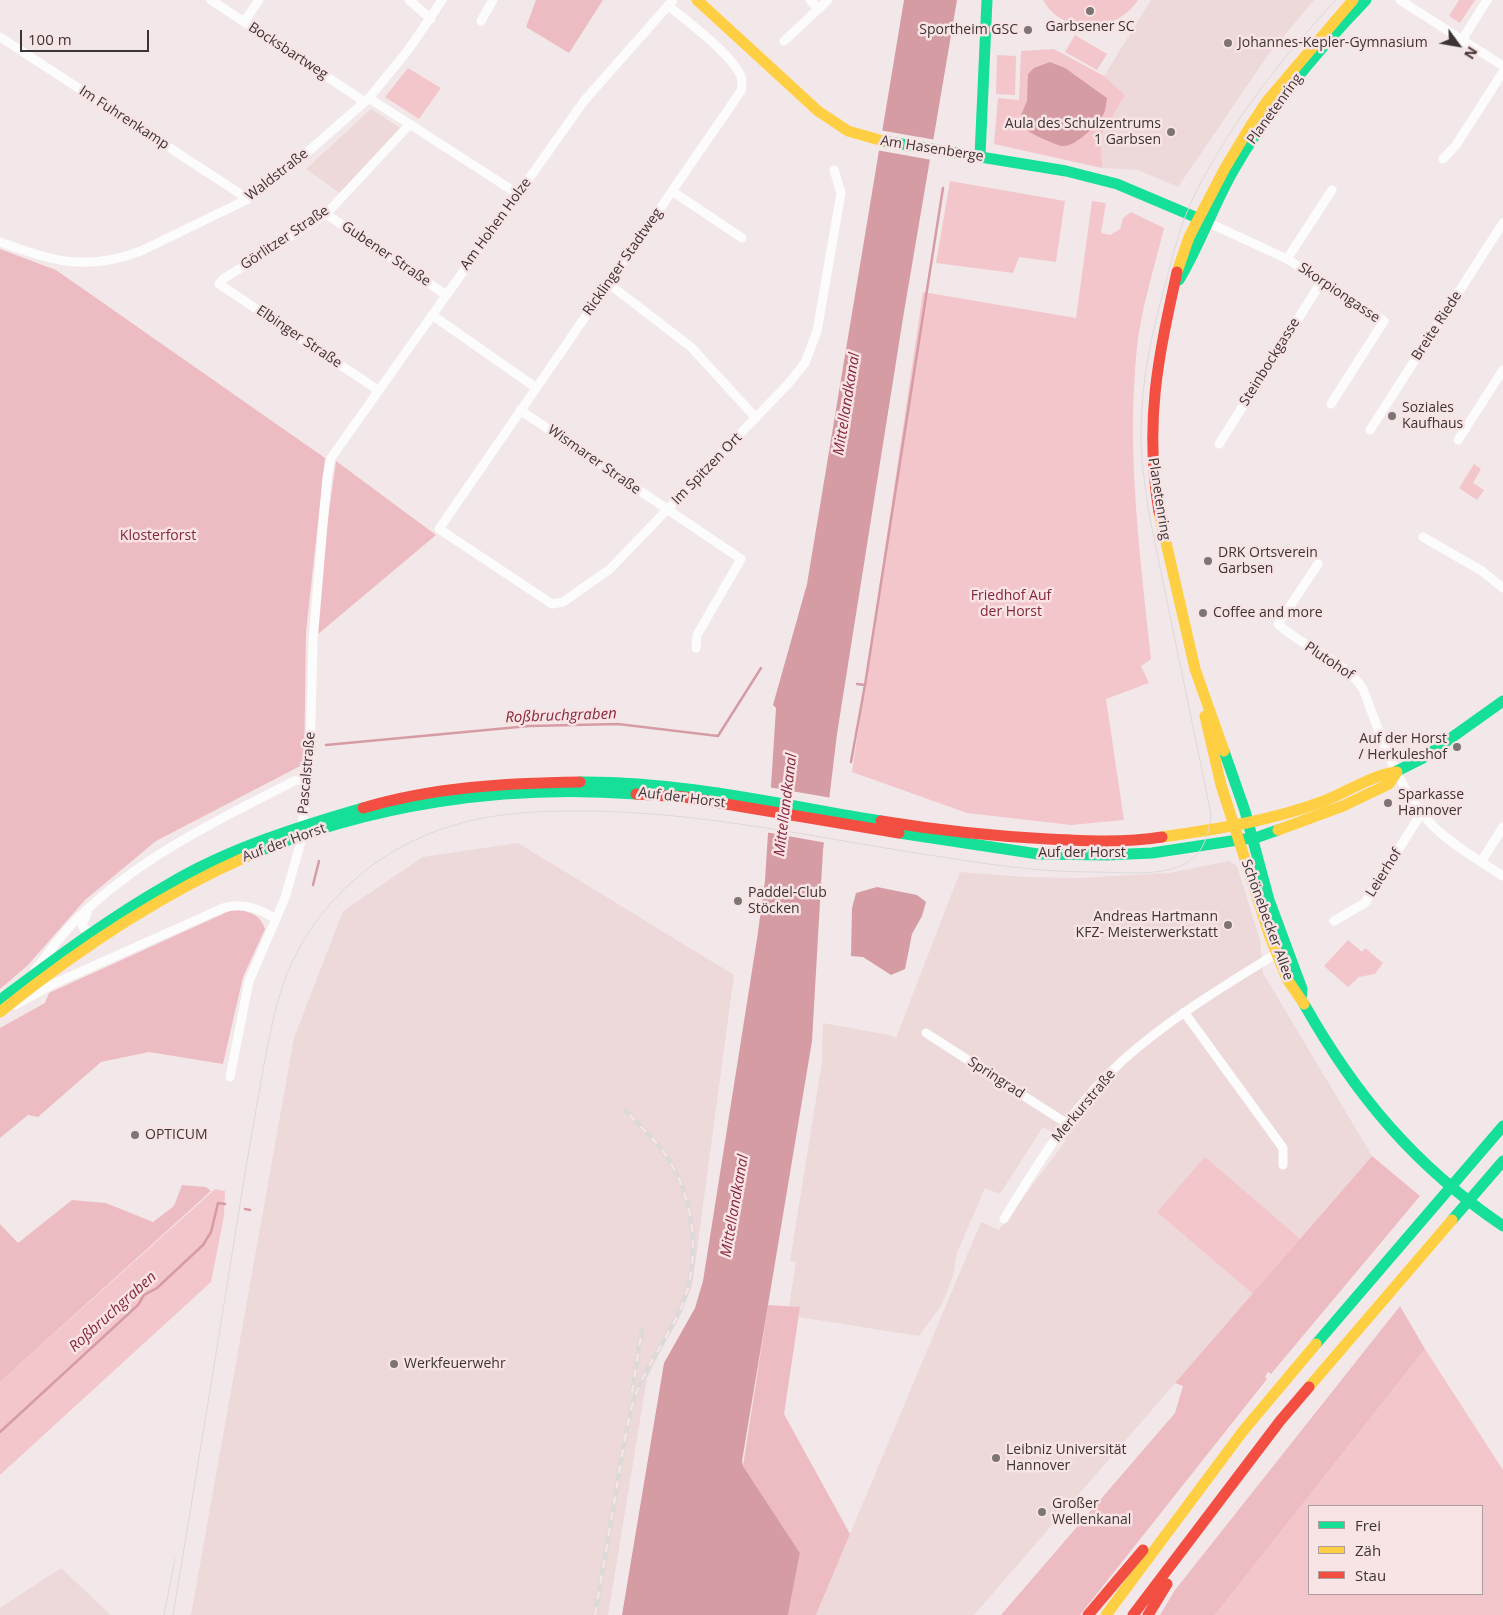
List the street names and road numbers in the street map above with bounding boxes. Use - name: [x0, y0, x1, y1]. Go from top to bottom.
- street label: Bocksbartweg: [245, 19, 331, 83]
- street label: Planetenring: [1244, 70, 1306, 148]
- street label: Im Fuhrenkamp: [76, 83, 172, 153]
- street label: Am Hasenberge: [879, 133, 985, 165]
- street label: Waldstraße: [242, 145, 312, 205]
- street label: Am Hohen Holze: [457, 175, 535, 273]
- street label: Görlitzer Straße: [238, 202, 332, 274]
- street label: Ricklinger Stadtweg: [580, 205, 666, 319]
- street label: Gubener Straße: [338, 218, 434, 290]
- street label: Skorpiongasse: [1295, 260, 1383, 326]
- street label: Breite Riede: [1408, 288, 1466, 364]
- street label: Elbinger Straße: [253, 302, 345, 372]
- street label: Steinbockgasse: [1236, 315, 1304, 409]
- street label: Wismarer Straße: [544, 422, 644, 498]
- street label: Im Spitzen Ort: [668, 430, 746, 508]
- street label: Planetenring: [1144, 457, 1174, 541]
- street label: Plutohof: [1301, 638, 1357, 684]
- street label: Pascalstraße: [295, 731, 319, 815]
- street label: Auf der Horst: [637, 784, 727, 812]
- street label: Auf der Horst: [240, 820, 328, 866]
- street label: Auf der Horst: [1038, 845, 1126, 861]
- street label: Leierhof: [1363, 846, 1405, 900]
- street label: Schönebecker Allee: [1237, 857, 1297, 983]
- street label: Springrad: [965, 1054, 1027, 1102]
- street label: Merkurstraße: [1049, 1066, 1119, 1146]

